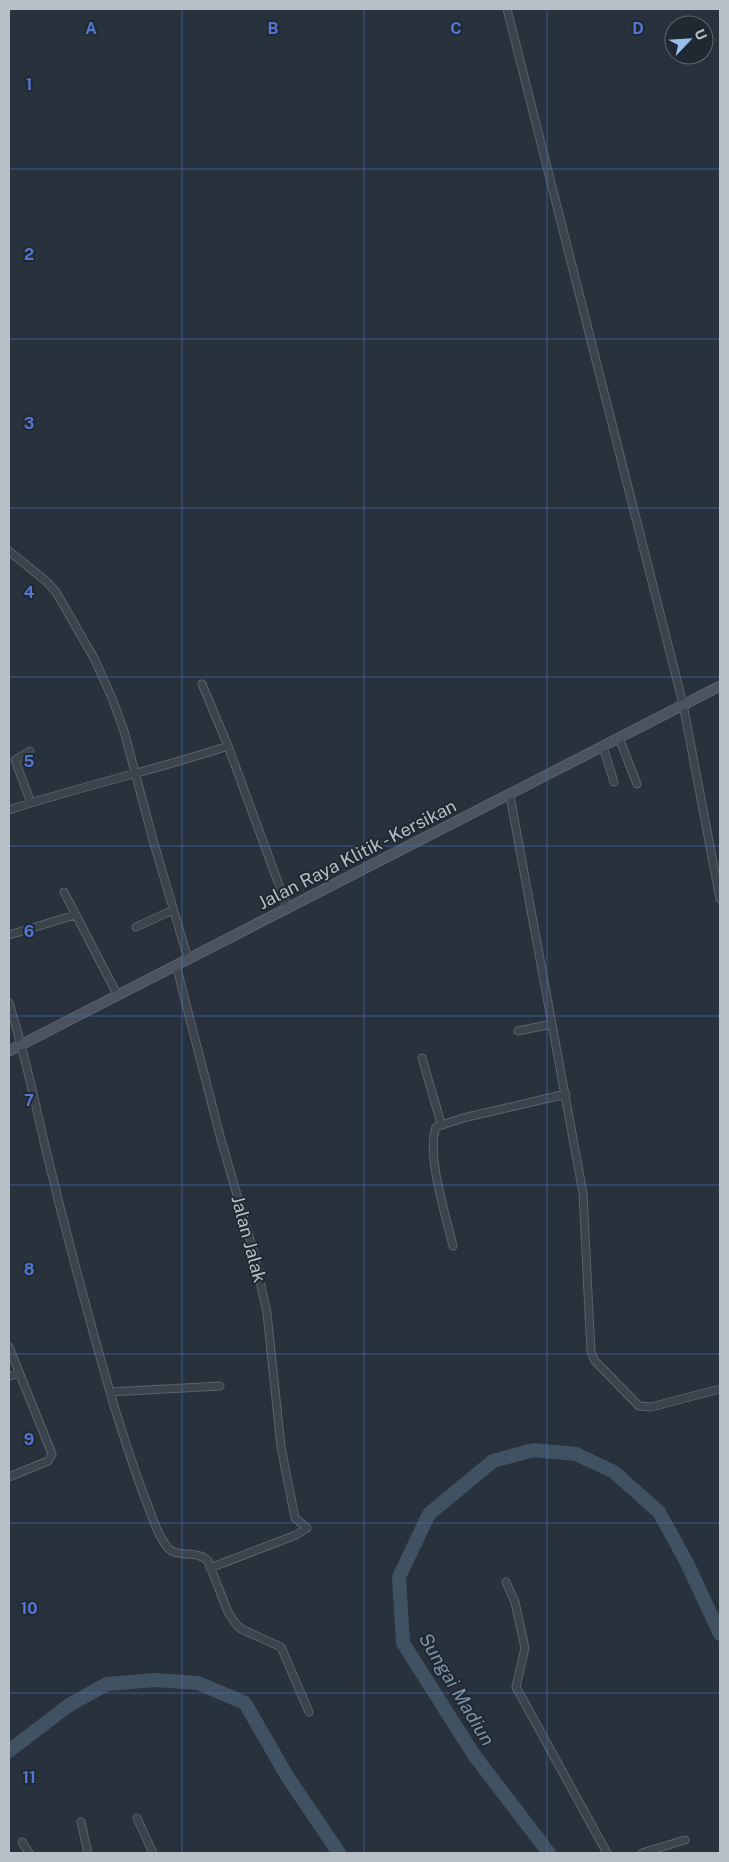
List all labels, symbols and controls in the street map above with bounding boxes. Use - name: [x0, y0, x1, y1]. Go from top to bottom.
- north arrow: [664, 15, 714, 65]
- text: A: [85, 19, 97, 38]
- text: B: [268, 19, 279, 38]
- text: C: [450, 19, 462, 38]
- text: D: [632, 19, 644, 38]
- text: U: [691, 27, 710, 42]
- text: 1: [26, 75, 32, 94]
- text: 2: [24, 245, 34, 264]
- text: 3: [24, 414, 34, 433]
- text: 4: [24, 583, 35, 602]
- text: 5: [24, 752, 35, 771]
- street label: Jalan Raya Klitik - Kersikan: [254, 795, 460, 913]
- text: 6: [24, 922, 34, 941]
- text: 7: [24, 1091, 34, 1110]
- street label: Jalan Jalak: [227, 1193, 271, 1285]
- text: 8: [24, 1260, 35, 1279]
- text: 9: [24, 1430, 34, 1449]
- text: 10: [20, 1599, 38, 1618]
- water label: Sungai Madiun: [415, 1629, 499, 1749]
- text: 11: [22, 1768, 36, 1787]

